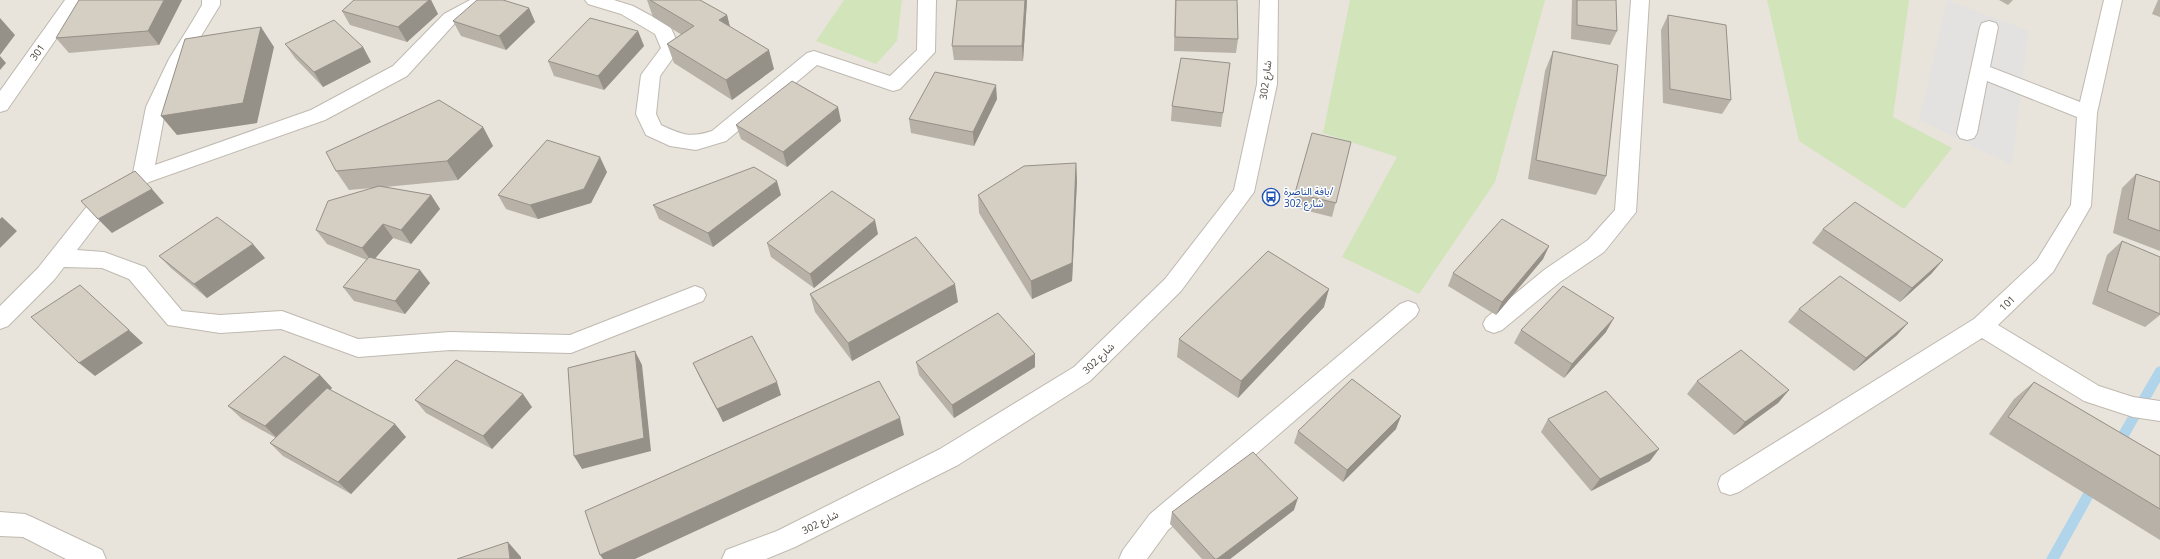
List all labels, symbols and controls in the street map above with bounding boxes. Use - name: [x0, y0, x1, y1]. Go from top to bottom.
- street label: 301: [26, 41, 48, 63]
- street label: شارع 302: [1256, 60, 1275, 100]
- place label: يافة الناصرة/ شارع 302: [1284, 184, 1334, 211]
- bus stop icon: يافة الناصرة/ شارع 302: [1261, 187, 1281, 207]
- street label: 101: [1996, 292, 2018, 314]
- street label: شارع 302: [1079, 339, 1118, 377]
- street label: شارع 302: [799, 507, 841, 538]

